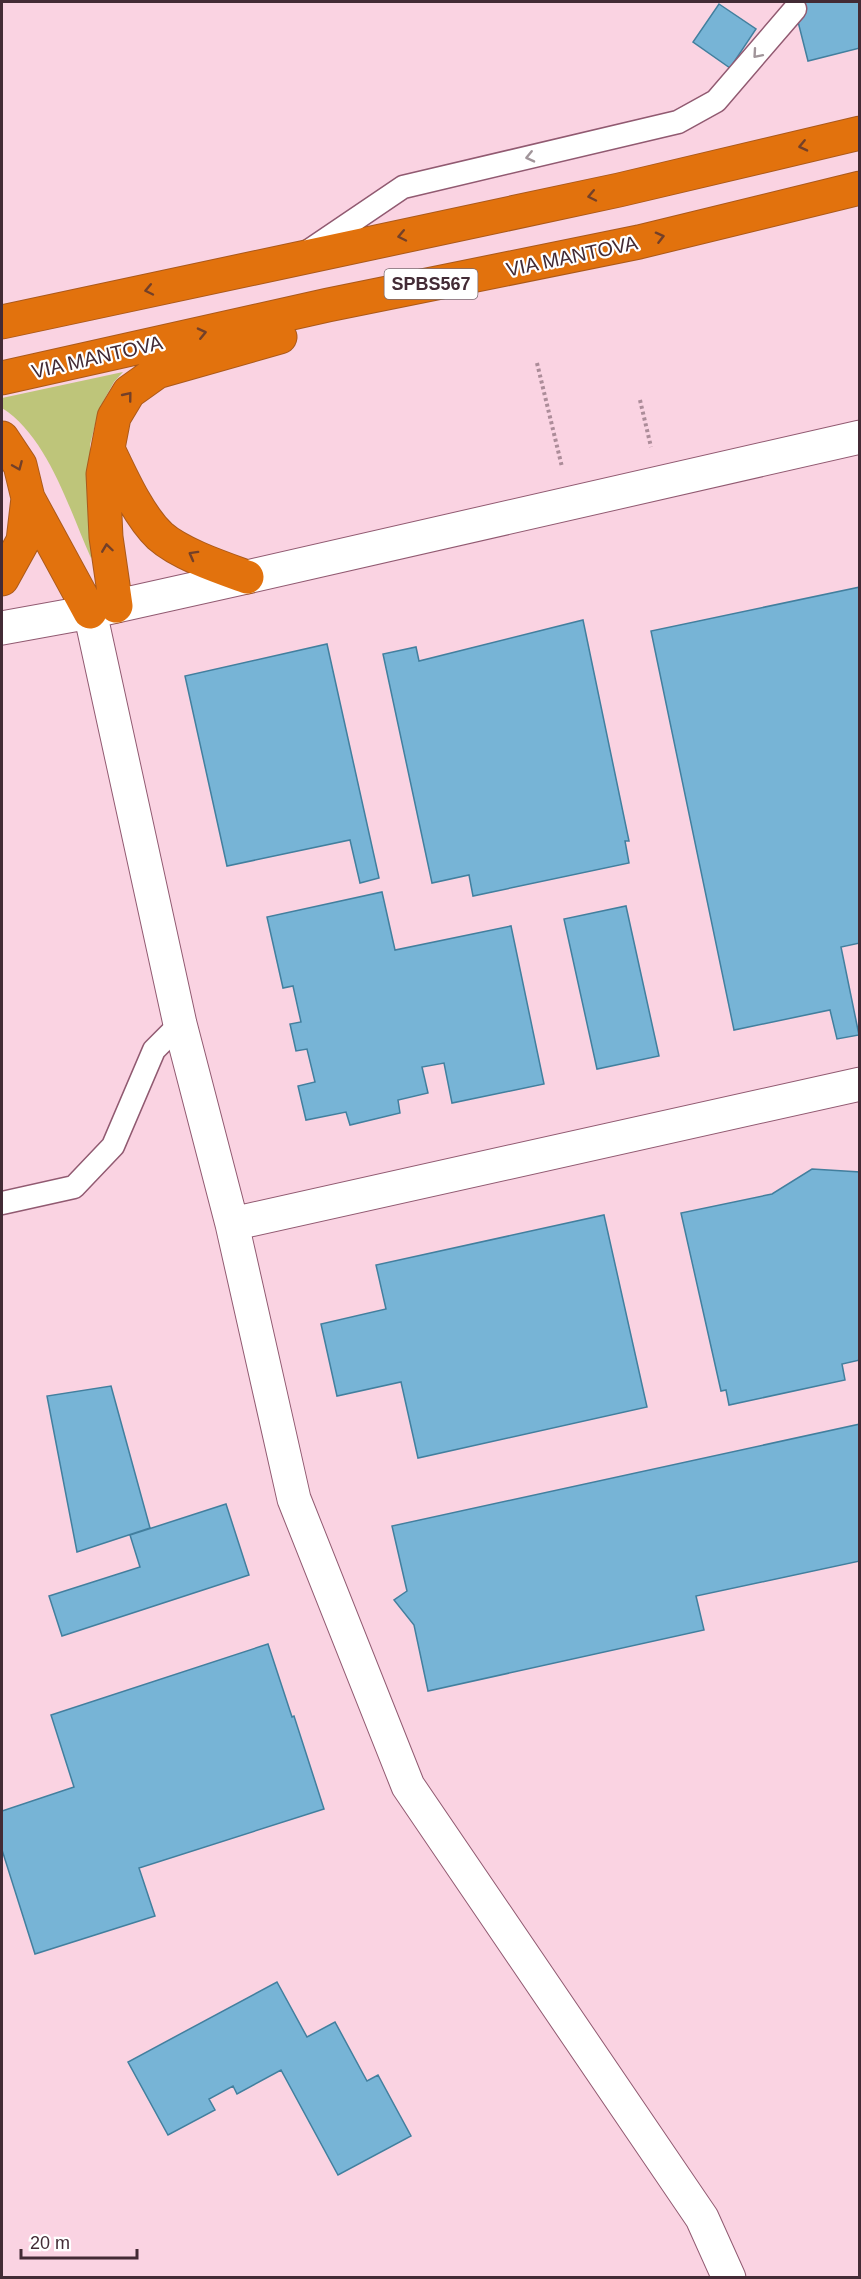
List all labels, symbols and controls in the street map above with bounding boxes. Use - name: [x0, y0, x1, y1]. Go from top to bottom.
- one-way arrow: [753, 47, 764, 58]
- one-way arrow: [798, 139, 808, 152]
- one-way arrow: [525, 149, 535, 162]
- one-way arrow: [588, 188, 598, 201]
- one-way arrow: [397, 229, 407, 242]
- street label: VIA MANTOVA: [504, 231, 640, 281]
- one-way arrow: [655, 232, 665, 245]
- road number: SPBS567: [384, 269, 478, 299]
- one-way arrow: [145, 283, 155, 296]
- one-way arrow: [197, 328, 207, 341]
- street label: VIA MANTOVA: [29, 331, 165, 383]
- one-way arrow: [120, 392, 131, 403]
- one-way arrow: [11, 460, 23, 471]
- one-way arrow: [102, 544, 114, 553]
- one-way arrow: [189, 551, 199, 562]
- scale bar: [21, 2222, 136, 2260]
- text: 20 m: [30, 2233, 70, 2253]

